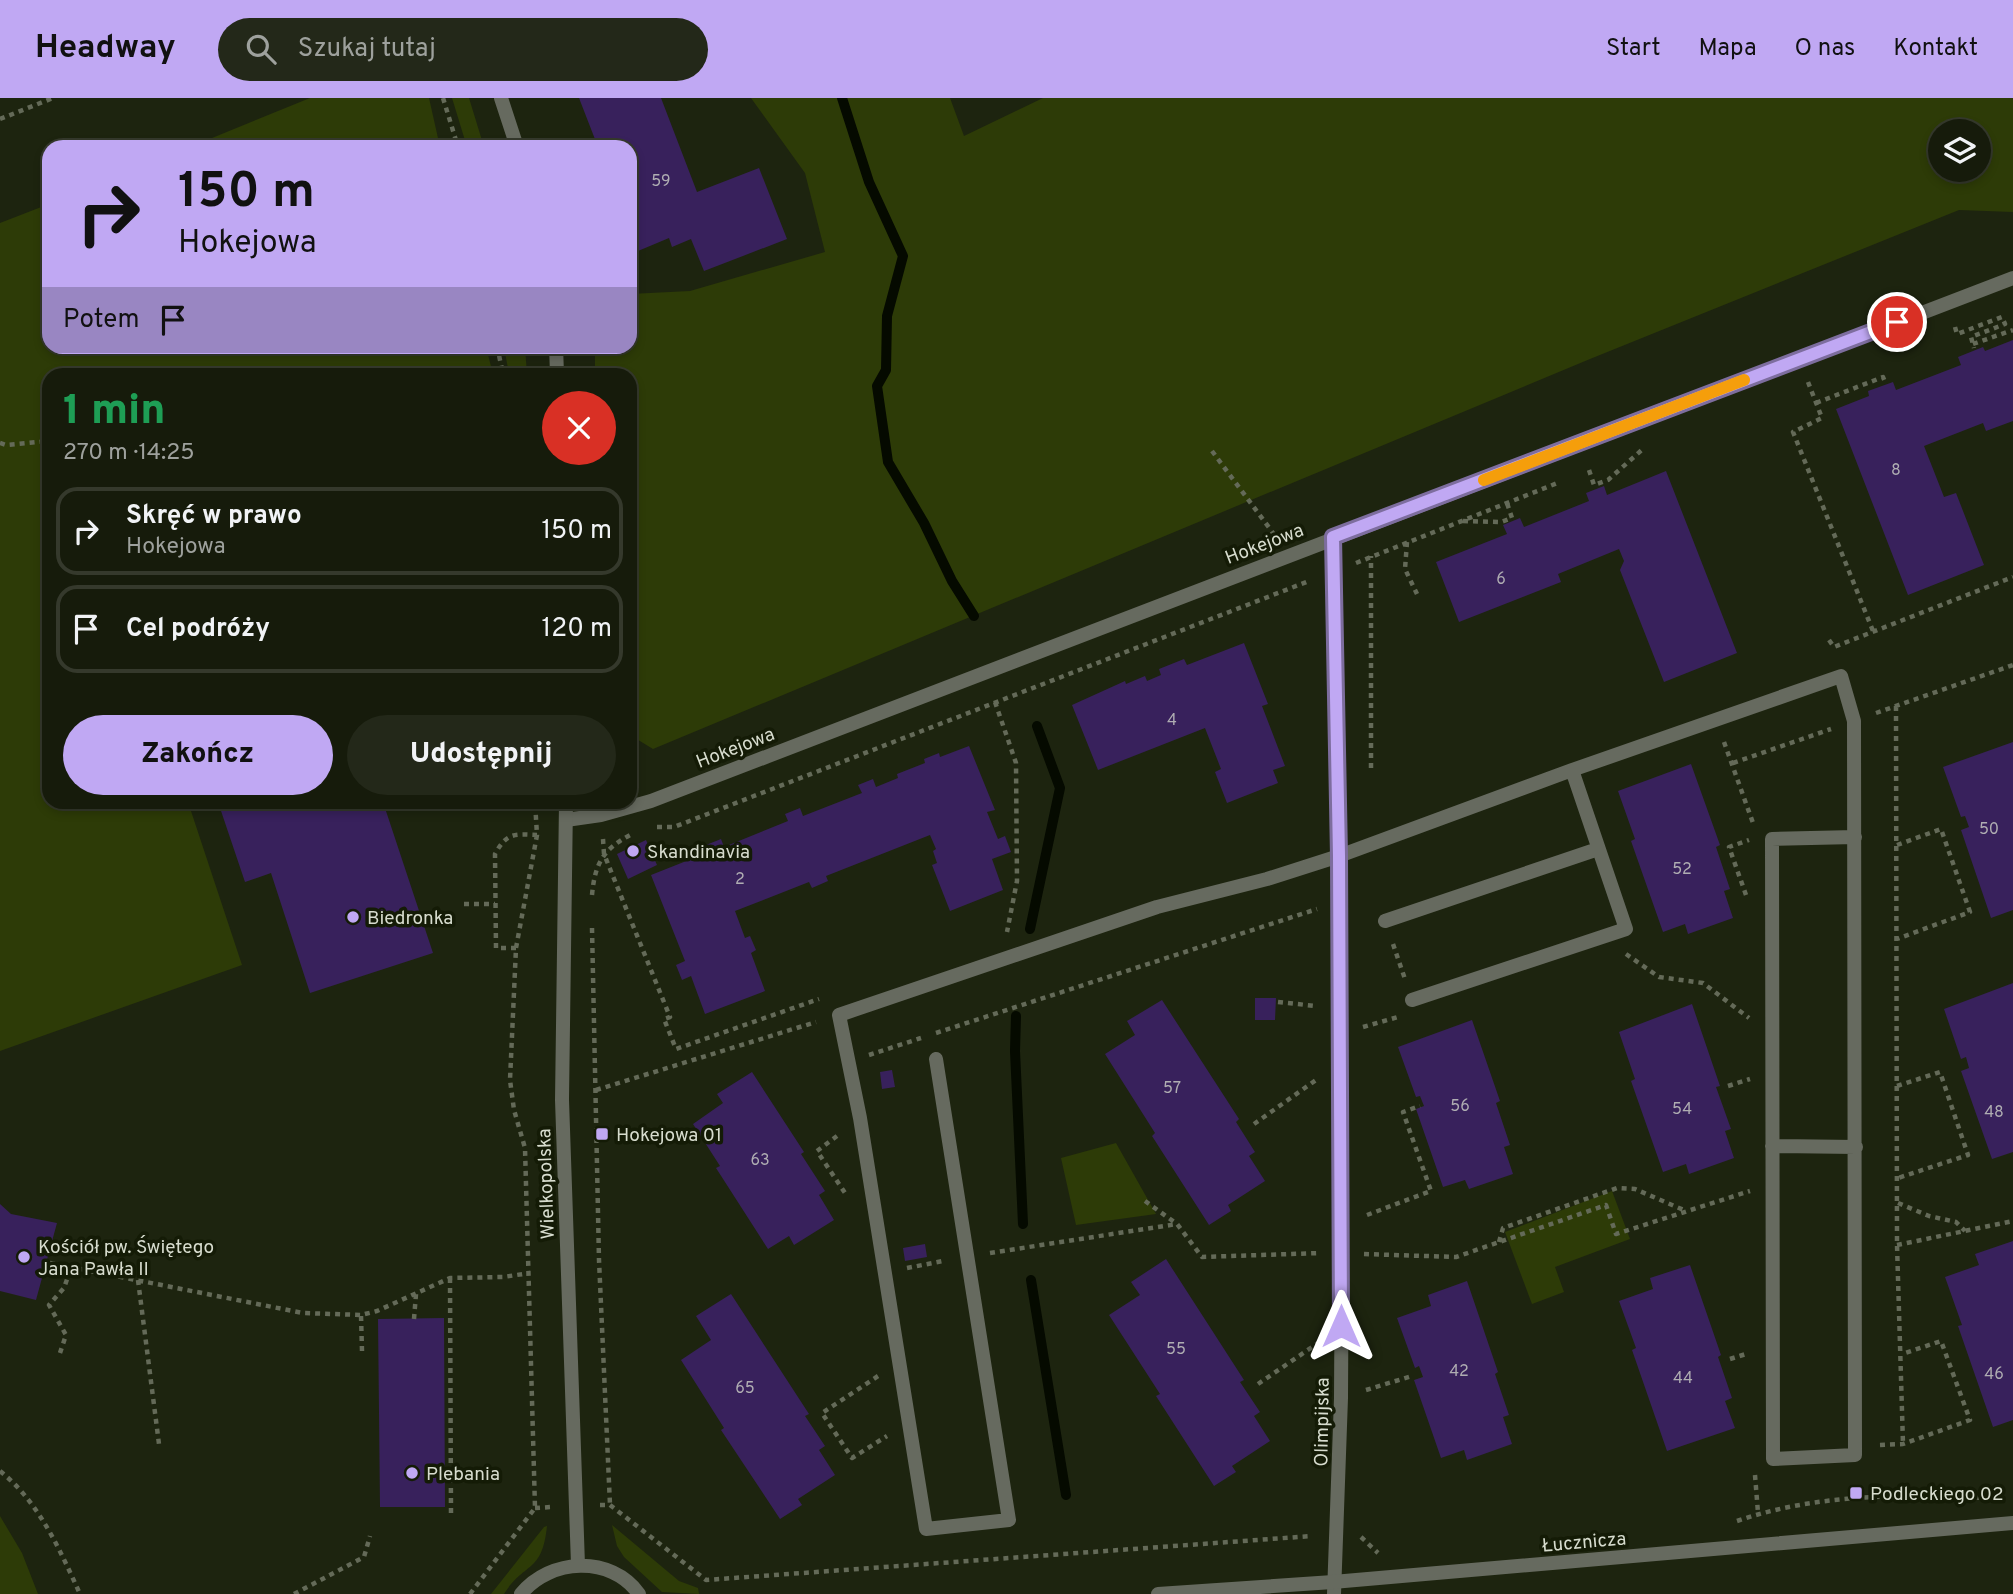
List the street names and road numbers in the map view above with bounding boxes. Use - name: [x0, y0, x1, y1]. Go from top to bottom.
- street label: Hokejowa: [1222, 519, 1307, 571]
- street label: Hokejowa: [693, 723, 778, 775]
- street label: Wielkopolska: [533, 1128, 561, 1240]
- street label: Olimpijska: [1310, 1377, 1336, 1467]
- street label: Łucznicza: [1541, 1527, 1627, 1559]

